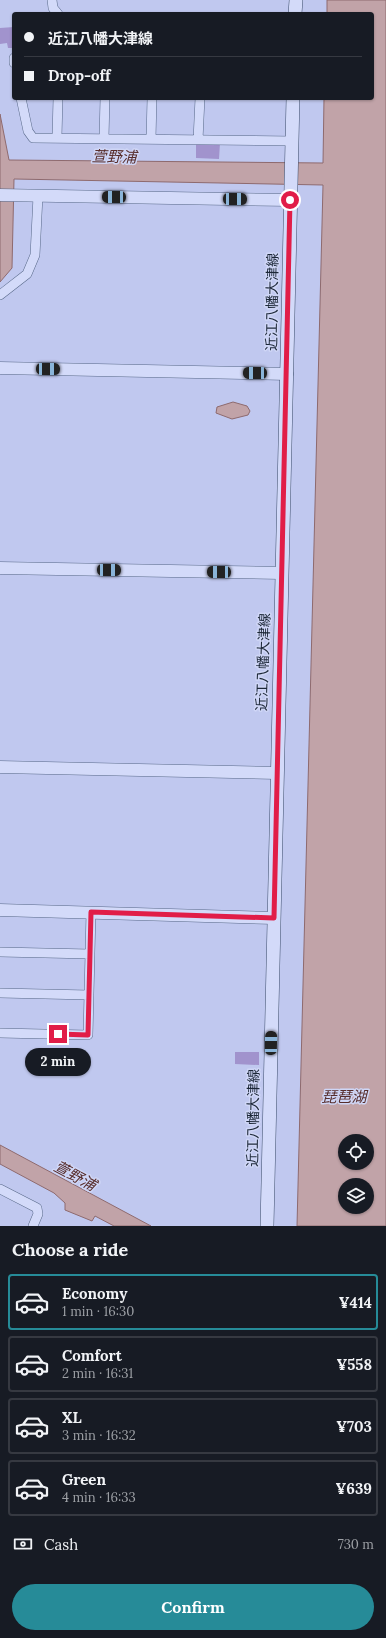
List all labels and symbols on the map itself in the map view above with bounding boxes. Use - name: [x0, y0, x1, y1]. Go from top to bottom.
- water label: 萱野浦: [91, 147, 139, 166]
- car: [102, 191, 126, 203]
- route start: [281, 191, 299, 209]
- car: [223, 193, 247, 205]
- street label: 近江八幡大津線: [262, 253, 282, 351]
- car: [36, 363, 60, 375]
- car: [243, 367, 267, 379]
- car: [97, 564, 121, 576]
- car: [207, 566, 231, 578]
- street label: 近江八幡大津線: [252, 613, 274, 711]
- route end: [49, 1025, 67, 1043]
- car: [265, 1031, 277, 1055]
- callout: 2 min: [25, 1048, 91, 1076]
- street label: 近江八幡大津線: [243, 1069, 263, 1167]
- water label: 琵琶湖: [321, 1087, 368, 1106]
- water label: 萱野浦: [51, 1157, 101, 1195]

